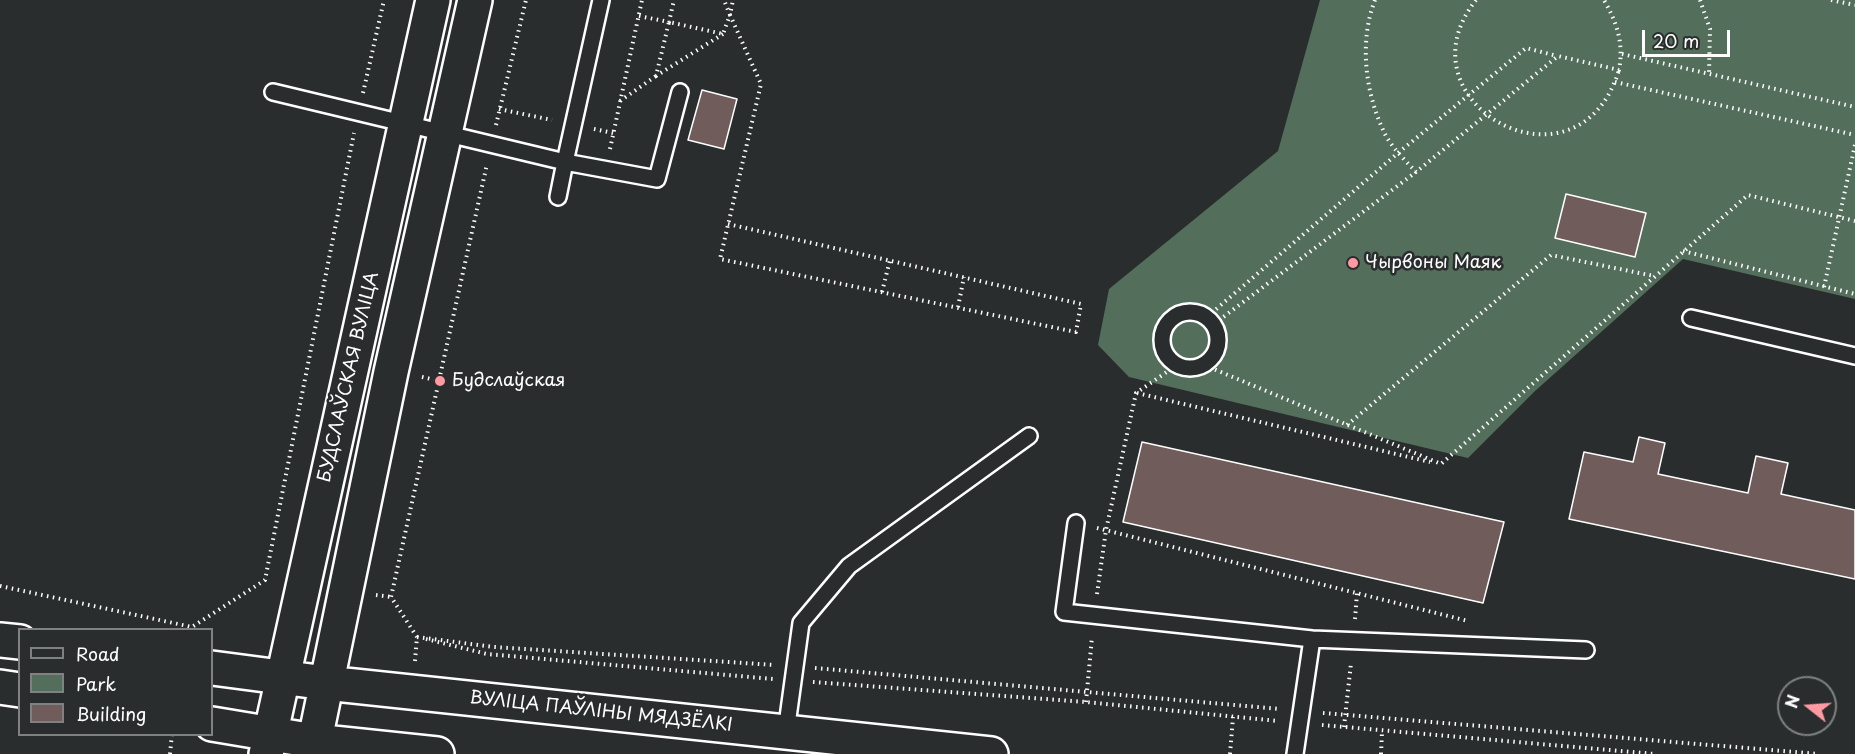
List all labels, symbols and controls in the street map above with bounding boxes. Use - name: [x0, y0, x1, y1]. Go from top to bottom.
- scale bar: [1645, 18, 1734, 56]
- text: 20 m: [1653, 27, 1699, 54]
- place label: Чырвоны Маяк: [1365, 252, 1501, 274]
- marker: Чырвоны Маяк: [1346, 256, 1360, 270]
- street label: БУДСЛАЎСКАЯ ВУЛІЦА: [314, 270, 384, 484]
- place label: Будслаўская: [452, 370, 565, 392]
- marker: Будслаўская: [433, 374, 447, 388]
- legend: [18, 628, 213, 736]
- text: Road: [76, 640, 120, 667]
- text: Park: [76, 670, 116, 697]
- north arrow: [1777, 676, 1837, 736]
- street label: ВУЛІЦА ПАЎЛІНЫ МЯДЗЁЛКІ: [468, 687, 734, 737]
- text: N: [1778, 692, 1805, 711]
- text: Building: [76, 700, 146, 727]

